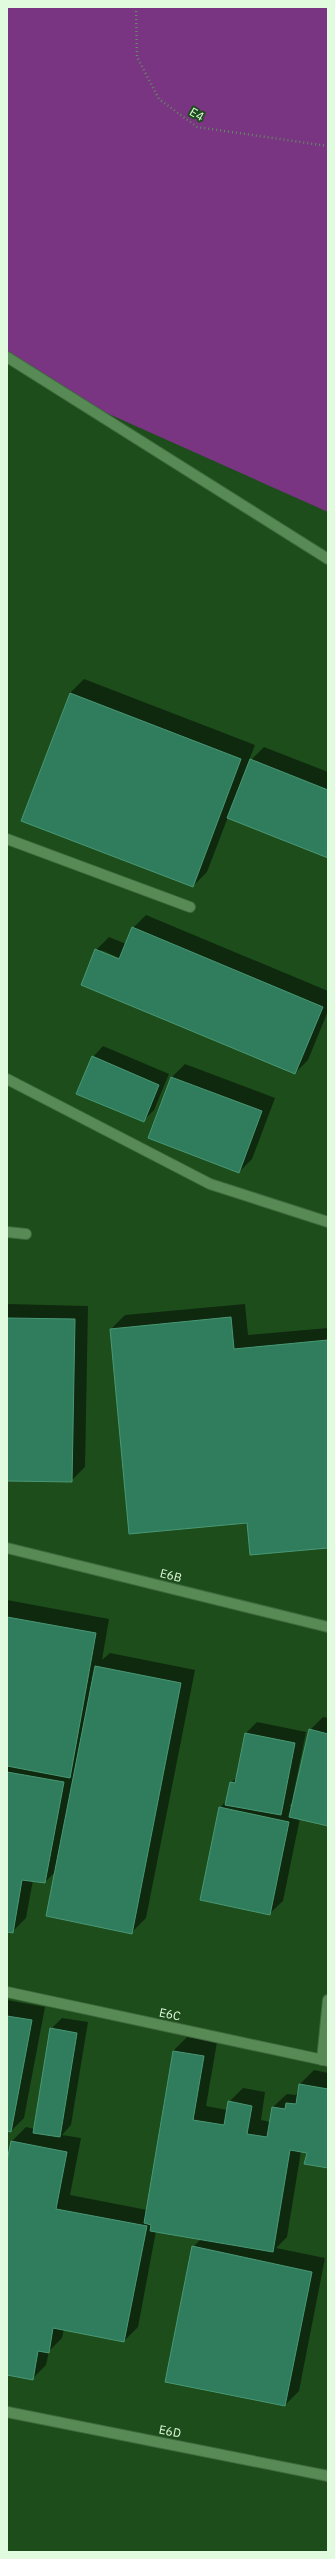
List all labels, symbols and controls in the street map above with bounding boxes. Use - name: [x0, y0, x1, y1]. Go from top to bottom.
- street label: E4: [187, 104, 207, 124]
- street label: E6B: [158, 1565, 184, 1585]
- street label: E6C: [158, 2004, 183, 2024]
- street label: E6D: [158, 2422, 182, 2440]

